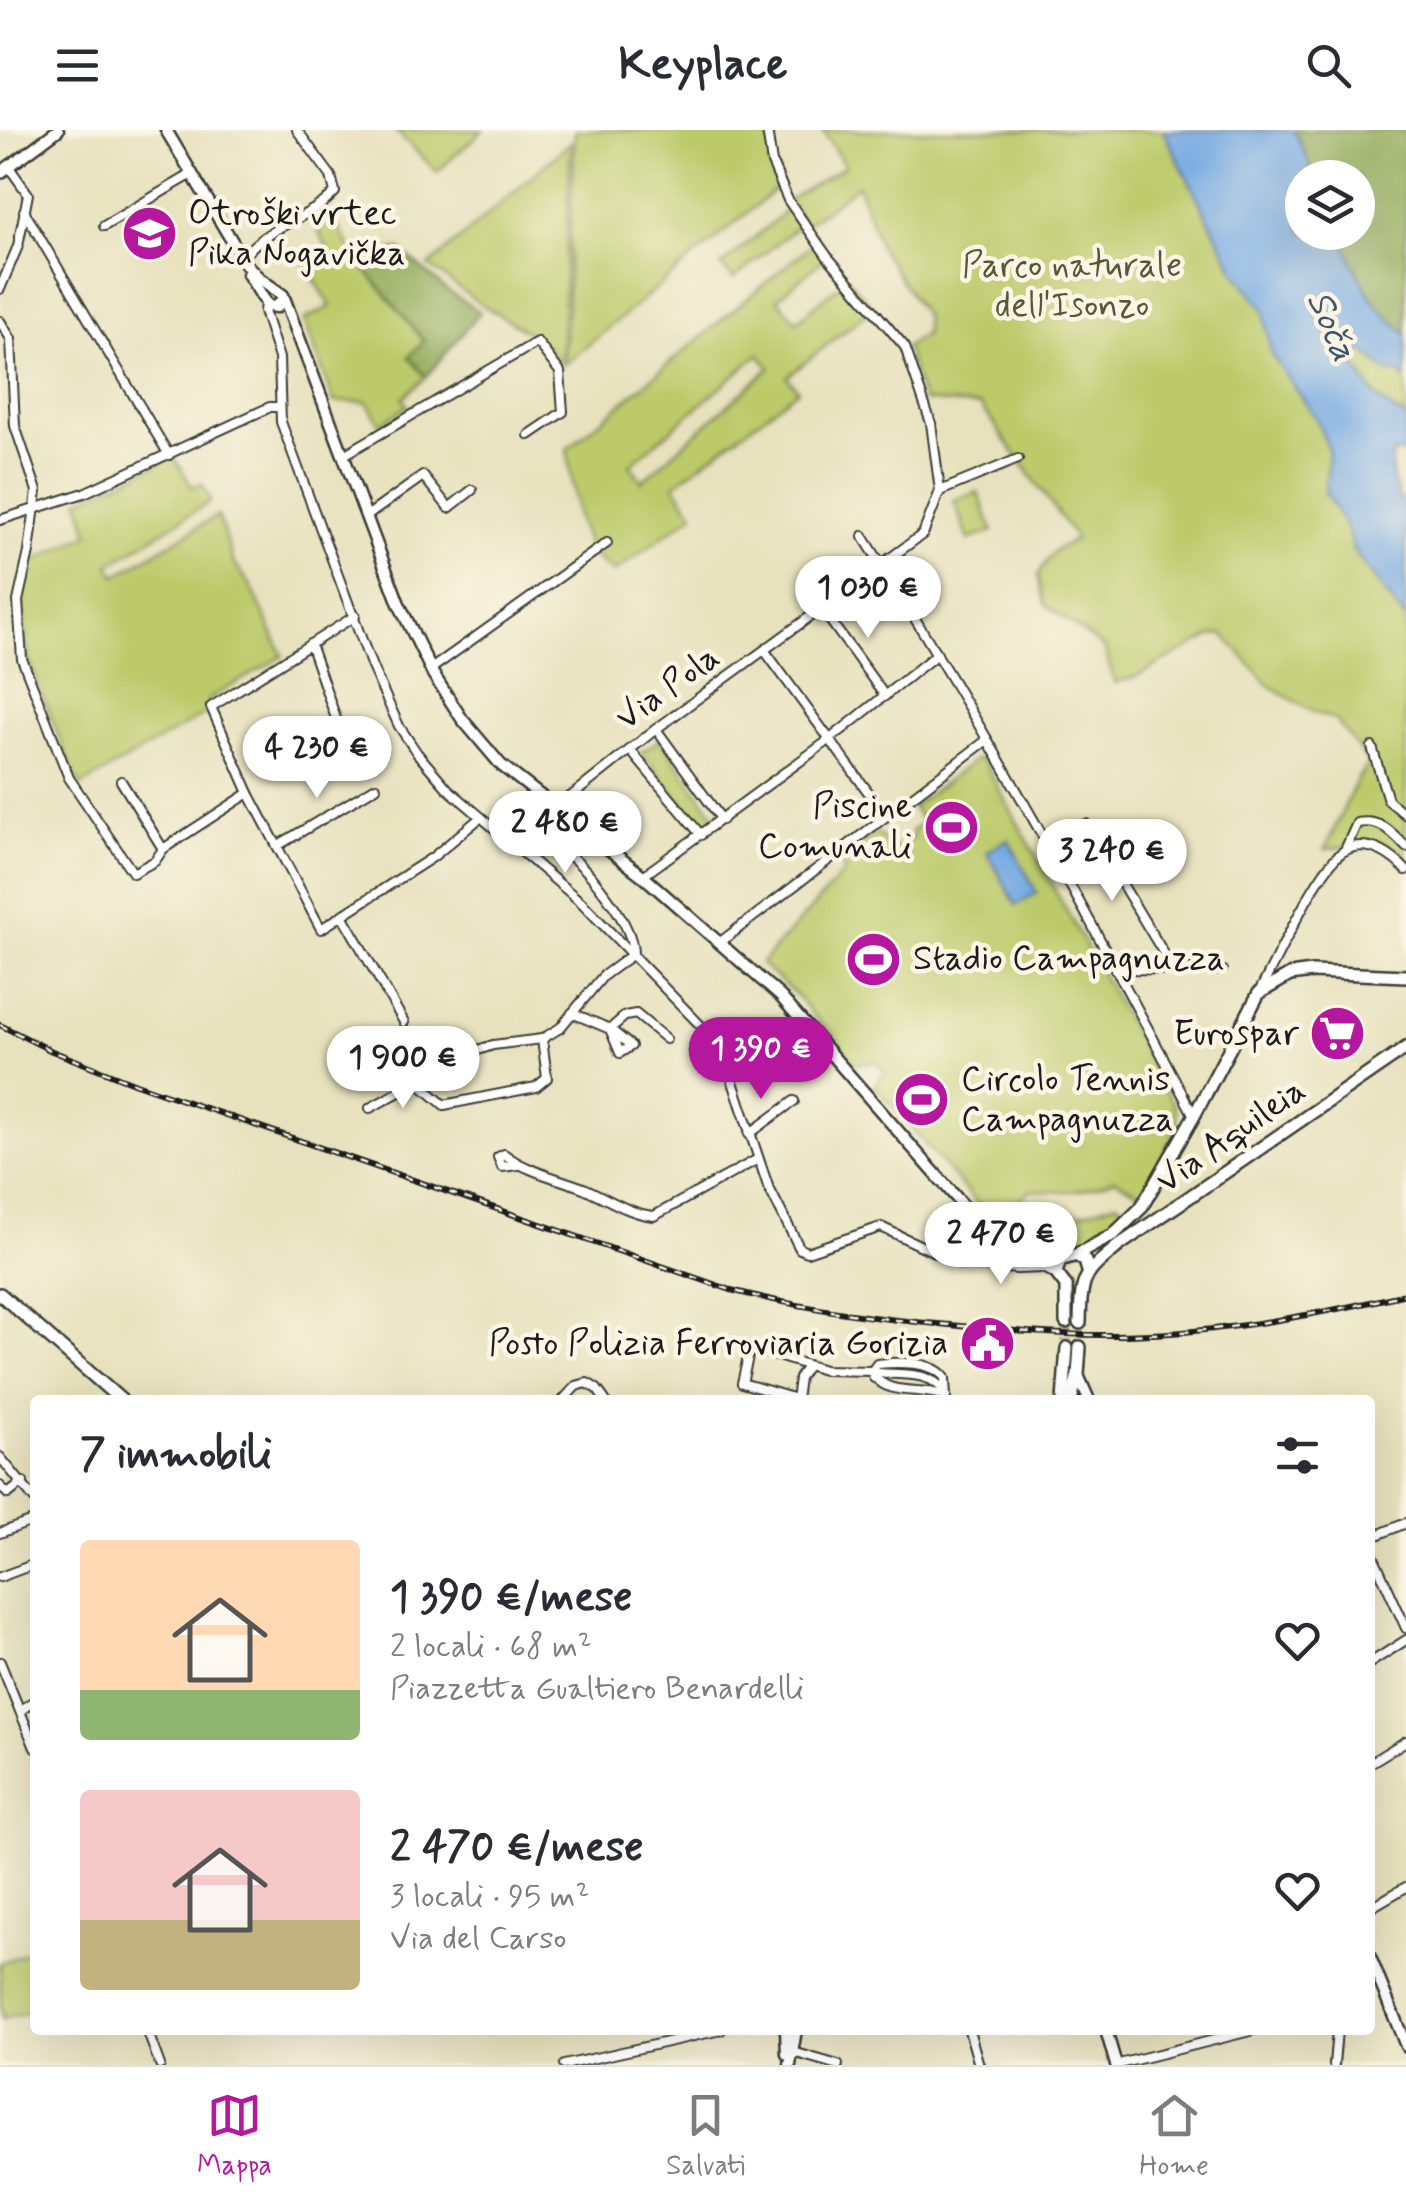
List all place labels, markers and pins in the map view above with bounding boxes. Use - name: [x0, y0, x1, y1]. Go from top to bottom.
- place label: Otroški vrtec Pika Nogavička: [188, 191, 406, 277]
- school or university icon: Otroški vrtec Pika Nogavička: [119, 204, 179, 264]
- pin: 1 030 €: [776, 556, 960, 641]
- pin: 4 230 €: [225, 716, 409, 801]
- place label: Piscine Comunali: [758, 784, 912, 870]
- pin: 2 480 €: [473, 791, 657, 876]
- sports icon: Piscine Comunali: [921, 797, 981, 857]
- pin: 3 240 €: [1020, 819, 1204, 904]
- sports icon: Stadio Campagnuzza: [844, 929, 904, 989]
- place label: Stadio Campagnuzza: [913, 936, 1225, 982]
- supermarket icon: Eurospar: [1308, 1004, 1368, 1064]
- place label: Eurospar: [1173, 1011, 1300, 1057]
- pin: 1 390 €: [669, 1017, 853, 1102]
- pin: 1 900 €: [311, 1026, 495, 1111]
- place label: Circolo Tennis Campagnuzza: [961, 1057, 1174, 1143]
- sports icon: Circolo Tennis Campagnuzza: [892, 1070, 952, 1130]
- pin: 2 470 €: [909, 1202, 1093, 1287]
- public building icon: Posto Polizia Ferroviaria Gorizia: [957, 1314, 1017, 1374]
- place label: Posto Polizia Ferroviaria Gorizia: [489, 1321, 948, 1367]

